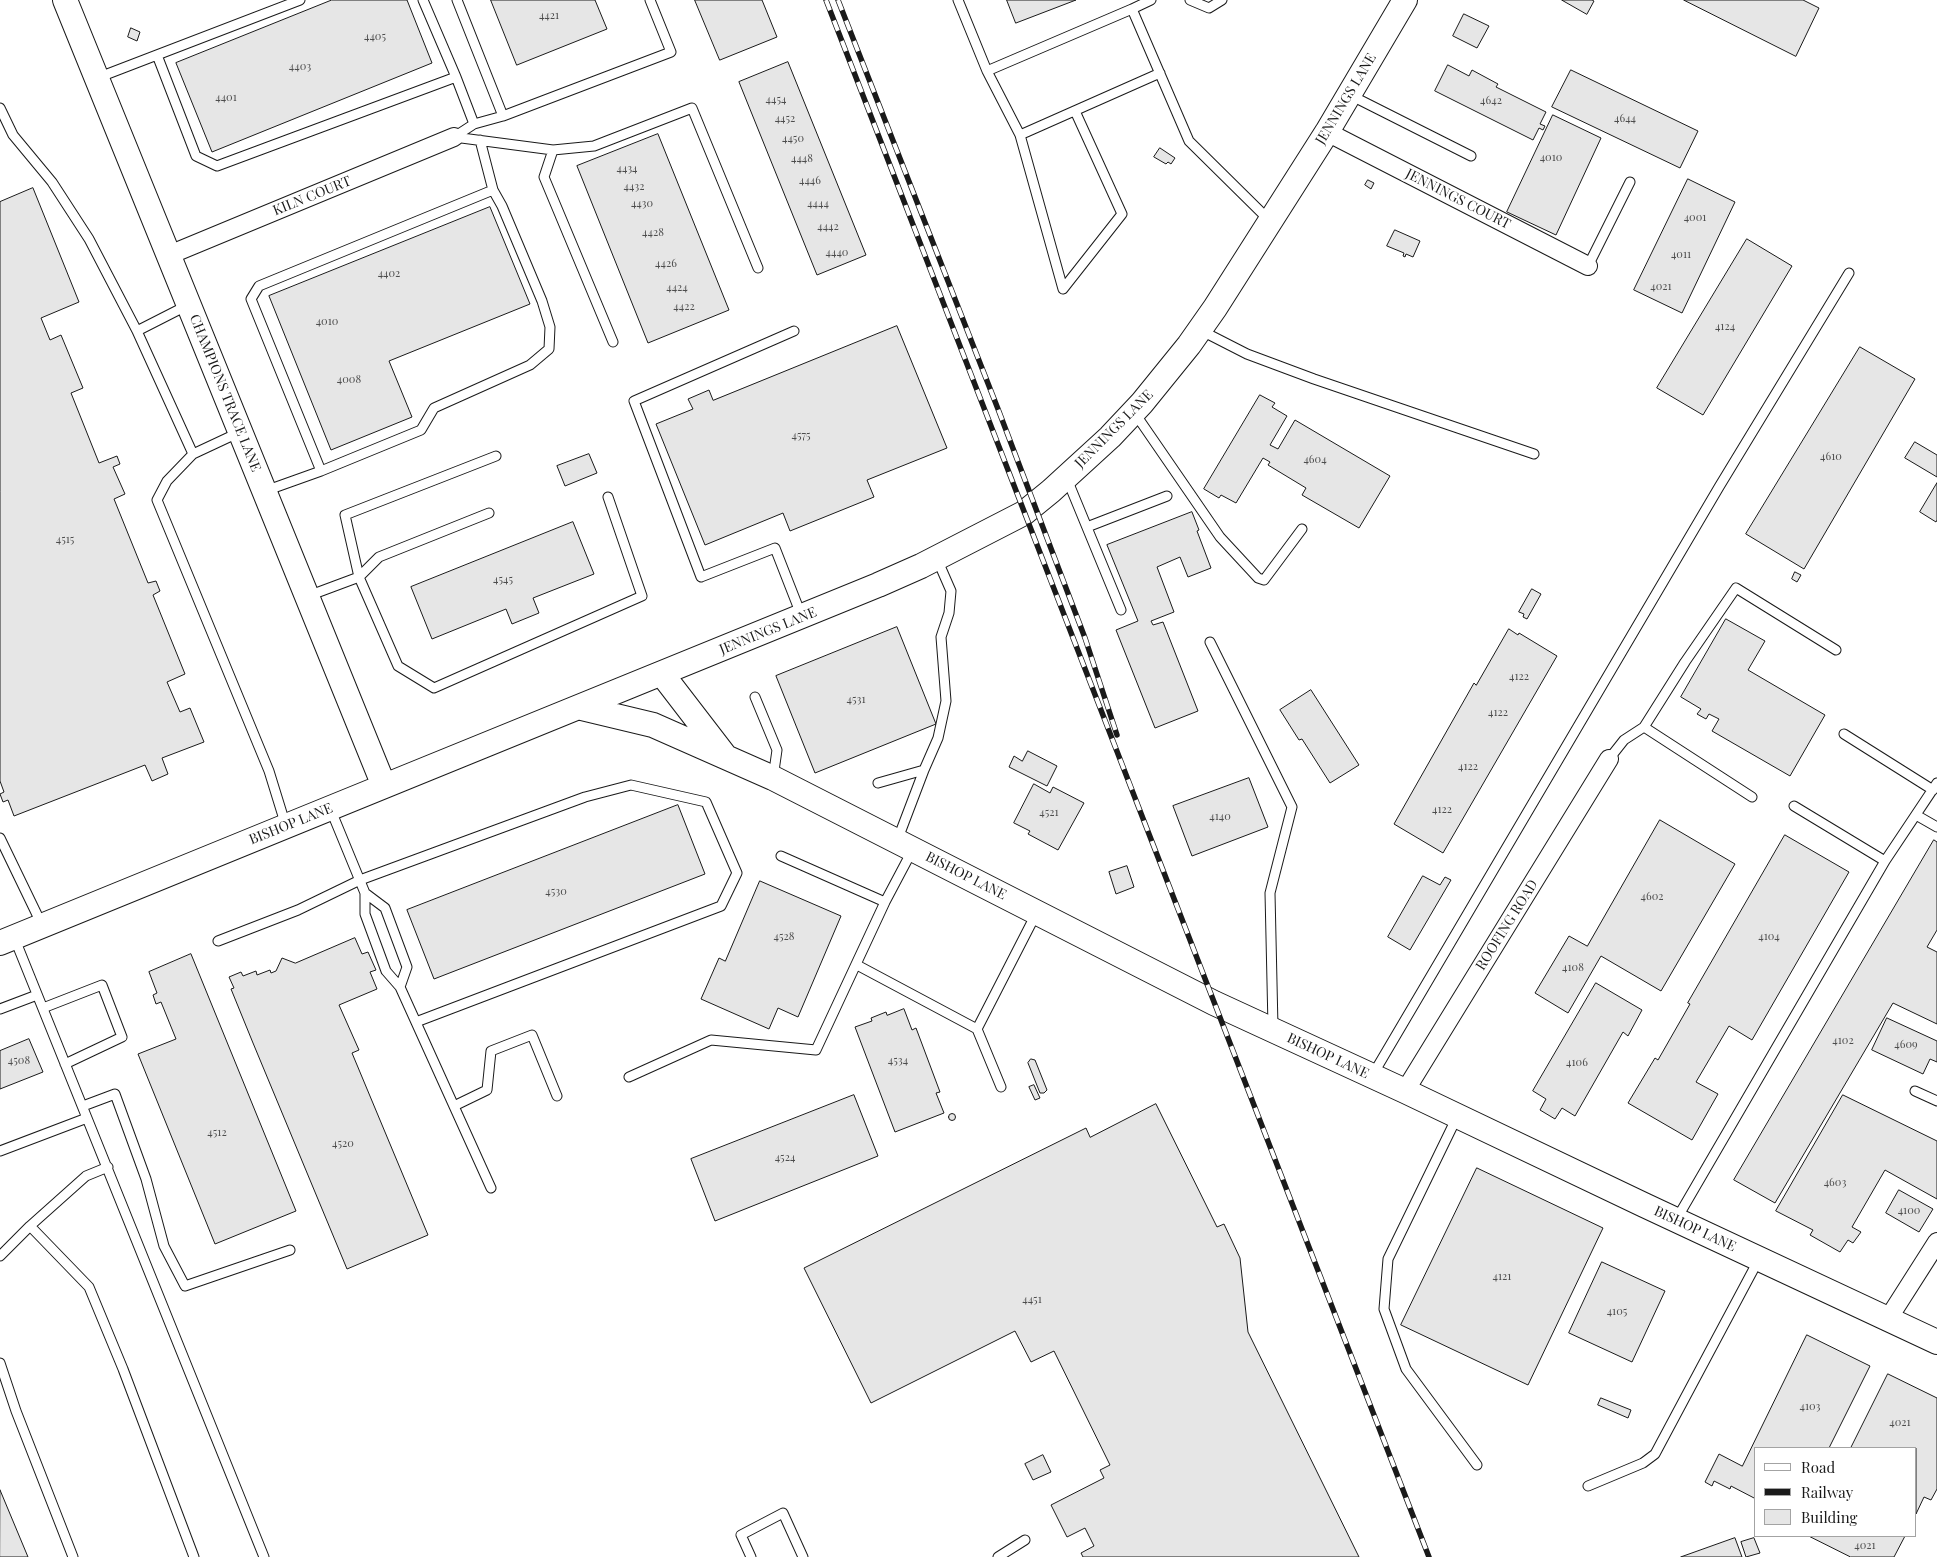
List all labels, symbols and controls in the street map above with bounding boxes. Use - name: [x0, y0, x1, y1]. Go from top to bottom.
- house number: 4421: [539, 9, 559, 23]
- house number: 4405: [364, 30, 386, 44]
- street label: JENNINGS LANE: [1312, 50, 1380, 148]
- house number: 4403: [289, 60, 311, 74]
- house number: 4401: [215, 91, 237, 105]
- house number: 4454: [766, 93, 786, 107]
- house number: 4642: [1480, 94, 1502, 108]
- house number: 4452: [775, 112, 795, 126]
- house number: 4644: [1614, 112, 1636, 126]
- house number: 4450: [782, 132, 804, 146]
- house number: 4010: [1540, 151, 1562, 165]
- house number: 4448: [791, 152, 813, 166]
- house number: 4434: [616, 162, 638, 176]
- street label: JENNINGS COURT: [1403, 165, 1513, 233]
- street label: KILN COURT: [271, 173, 353, 219]
- house number: 4446: [799, 174, 821, 188]
- house number: 4432: [624, 180, 644, 194]
- house number: 4430: [631, 197, 653, 211]
- house number: 4444: [807, 197, 829, 211]
- house number: 4001: [1684, 211, 1706, 225]
- house number: 4442: [817, 220, 839, 234]
- house number: 4428: [642, 226, 664, 240]
- house number: 4440: [826, 246, 848, 260]
- house number: 4011: [1671, 248, 1691, 262]
- house number: 4426: [655, 257, 677, 271]
- house number: 4402: [378, 267, 400, 281]
- house number: 4021: [1650, 280, 1672, 294]
- house number: 4424: [666, 281, 688, 295]
- house number: 4422: [673, 300, 695, 314]
- street label: CHAMPIONS TRACE LANE: [186, 312, 264, 474]
- house number: 4010: [316, 315, 338, 329]
- house number: 4124: [1715, 320, 1735, 334]
- house number: 4008: [337, 373, 361, 387]
- street label: JENNINGS LANE: [1071, 386, 1157, 472]
- house number: 4575: [791, 429, 811, 443]
- house number: 4610: [1820, 450, 1842, 464]
- house number: 4604: [1303, 453, 1327, 467]
- house number: 4515: [56, 533, 74, 547]
- house number: 4545: [493, 573, 513, 587]
- street label: JENNINGS LANE: [717, 604, 819, 658]
- house number: 4122: [1509, 670, 1529, 684]
- house number: 4531: [846, 693, 866, 707]
- house number: 4122: [1488, 706, 1508, 720]
- house number: 4122: [1458, 760, 1478, 774]
- street label: BISHOP LANE: [247, 800, 335, 848]
- house number: 4122: [1432, 803, 1452, 817]
- house number: 4521: [1039, 806, 1059, 820]
- house number: 4140: [1209, 810, 1231, 824]
- street label: BISHOP LANE: [923, 848, 1009, 904]
- street label: ROOFING ROAD: [1472, 877, 1542, 973]
- house number: 4530: [545, 885, 567, 899]
- house number: 4602: [1641, 890, 1663, 904]
- house number: 4528: [774, 930, 794, 944]
- house number: 4104: [1758, 930, 1780, 944]
- house number: 4108: [1562, 961, 1584, 975]
- street label: BISHOP LANE: [1284, 1030, 1372, 1082]
- house number: 4102: [1832, 1034, 1854, 1048]
- house number: 4609: [1894, 1038, 1918, 1052]
- house number: 4508: [8, 1054, 30, 1068]
- house number: 4534: [888, 1054, 908, 1068]
- house number: 4106: [1566, 1056, 1588, 1070]
- house number: 4512: [207, 1126, 227, 1140]
- house number: 4520: [332, 1137, 354, 1151]
- house number: 4524: [775, 1151, 795, 1165]
- house number: 4603: [1824, 1176, 1846, 1190]
- street label: BISHOP LANE: [1651, 1203, 1739, 1255]
- house number: 4100: [1898, 1204, 1920, 1218]
- house number: 4121: [1493, 1270, 1511, 1284]
- house number: 4451: [1022, 1293, 1042, 1307]
- house number: 4105: [1607, 1305, 1627, 1319]
- house number: 4103: [1799, 1400, 1821, 1414]
- house number: 4021: [1889, 1416, 1911, 1430]
- legend: [1754, 1447, 1917, 1537]
- text: Road: [1801, 1457, 1835, 1477]
- text: Railway: [1801, 1482, 1853, 1502]
- text: Building: [1801, 1507, 1857, 1527]
- house number: 4021: [1854, 1539, 1876, 1553]

